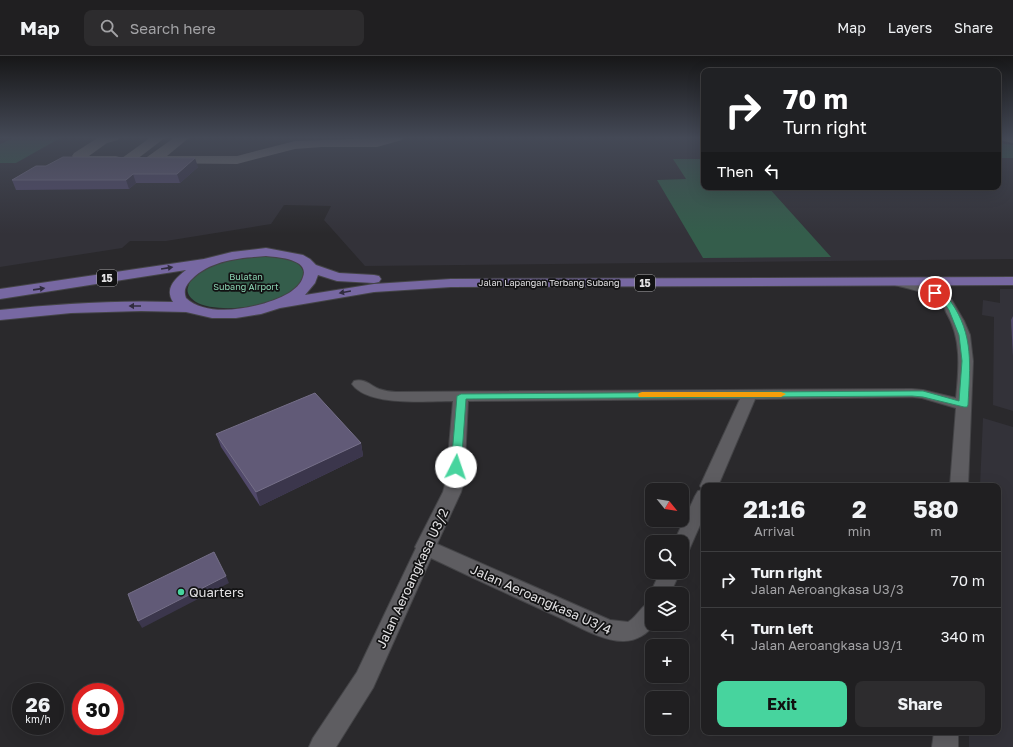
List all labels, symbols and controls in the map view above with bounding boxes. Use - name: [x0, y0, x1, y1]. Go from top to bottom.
- search box: [84, 10, 364, 46]
- text: Map: [20, 16, 60, 39]
- icon: search: [98, 17, 120, 39]
- text: Search here: [130, 19, 216, 37]
- text: Map: [837, 19, 866, 36]
- text: Layers: [888, 19, 932, 36]
- text: Share: [954, 19, 993, 36]
- text: 70 m: [783, 82, 848, 115]
- icon: right: [717, 84, 769, 136]
- text: Turn right: [783, 116, 867, 138]
- icon: left: [761, 160, 783, 182]
- text: Then: [717, 162, 753, 180]
- one-way arrow: [161, 265, 173, 271]
- road number: 15: [97, 270, 117, 286]
- park label: Bulatan Subang Airport: [213, 271, 279, 292]
- road number: 15: [635, 275, 655, 291]
- pin: [918, 276, 952, 310]
- street label: Jalan Lapangan Terbang Subang: [478, 277, 620, 288]
- icon: arrive: [924, 282, 946, 304]
- one-way arrow: [33, 286, 45, 292]
- one-way arrow: [338, 290, 351, 296]
- one-way arrow: [128, 303, 141, 309]
- position arrow: [435, 446, 477, 488]
- north arrow: [645, 483, 689, 527]
- map controls: [645, 483, 689, 735]
- text: 21:16: [743, 494, 806, 523]
- text: 2: [852, 494, 867, 523]
- text: 580: [913, 494, 959, 523]
- street label: Jalan Aeroangkasa U3/2: [373, 506, 451, 650]
- text: Arrival: [754, 523, 795, 539]
- text: min: [848, 523, 871, 539]
- text: m: [930, 523, 942, 539]
- button: search: [645, 535, 689, 579]
- street label: Jalan Aeroangkasa U3/4: [468, 561, 614, 637]
- text: Turn right: [751, 563, 822, 581]
- icon: right: [717, 569, 739, 591]
- text: 70 m: [951, 571, 985, 589]
- text: Jalan Aeroangkasa U3/3: [751, 581, 904, 597]
- place label: Quarters: [189, 584, 244, 600]
- marker: Quarters: [176, 587, 186, 597]
- button: layers: [645, 587, 689, 631]
- text: Turn left: [751, 619, 813, 637]
- icon: left: [717, 625, 739, 647]
- text: 340 m: [941, 627, 985, 645]
- text: Jalan Aeroangkasa U3/1: [751, 637, 902, 653]
- button: +: [645, 639, 689, 683]
- button: Exit: [717, 681, 847, 727]
- button: Share: [855, 681, 985, 727]
- speed limit sign: 30: [72, 683, 124, 735]
- button: −: [645, 691, 689, 735]
- text: 26: [26, 692, 50, 716]
- text: km/h: [25, 713, 51, 725]

